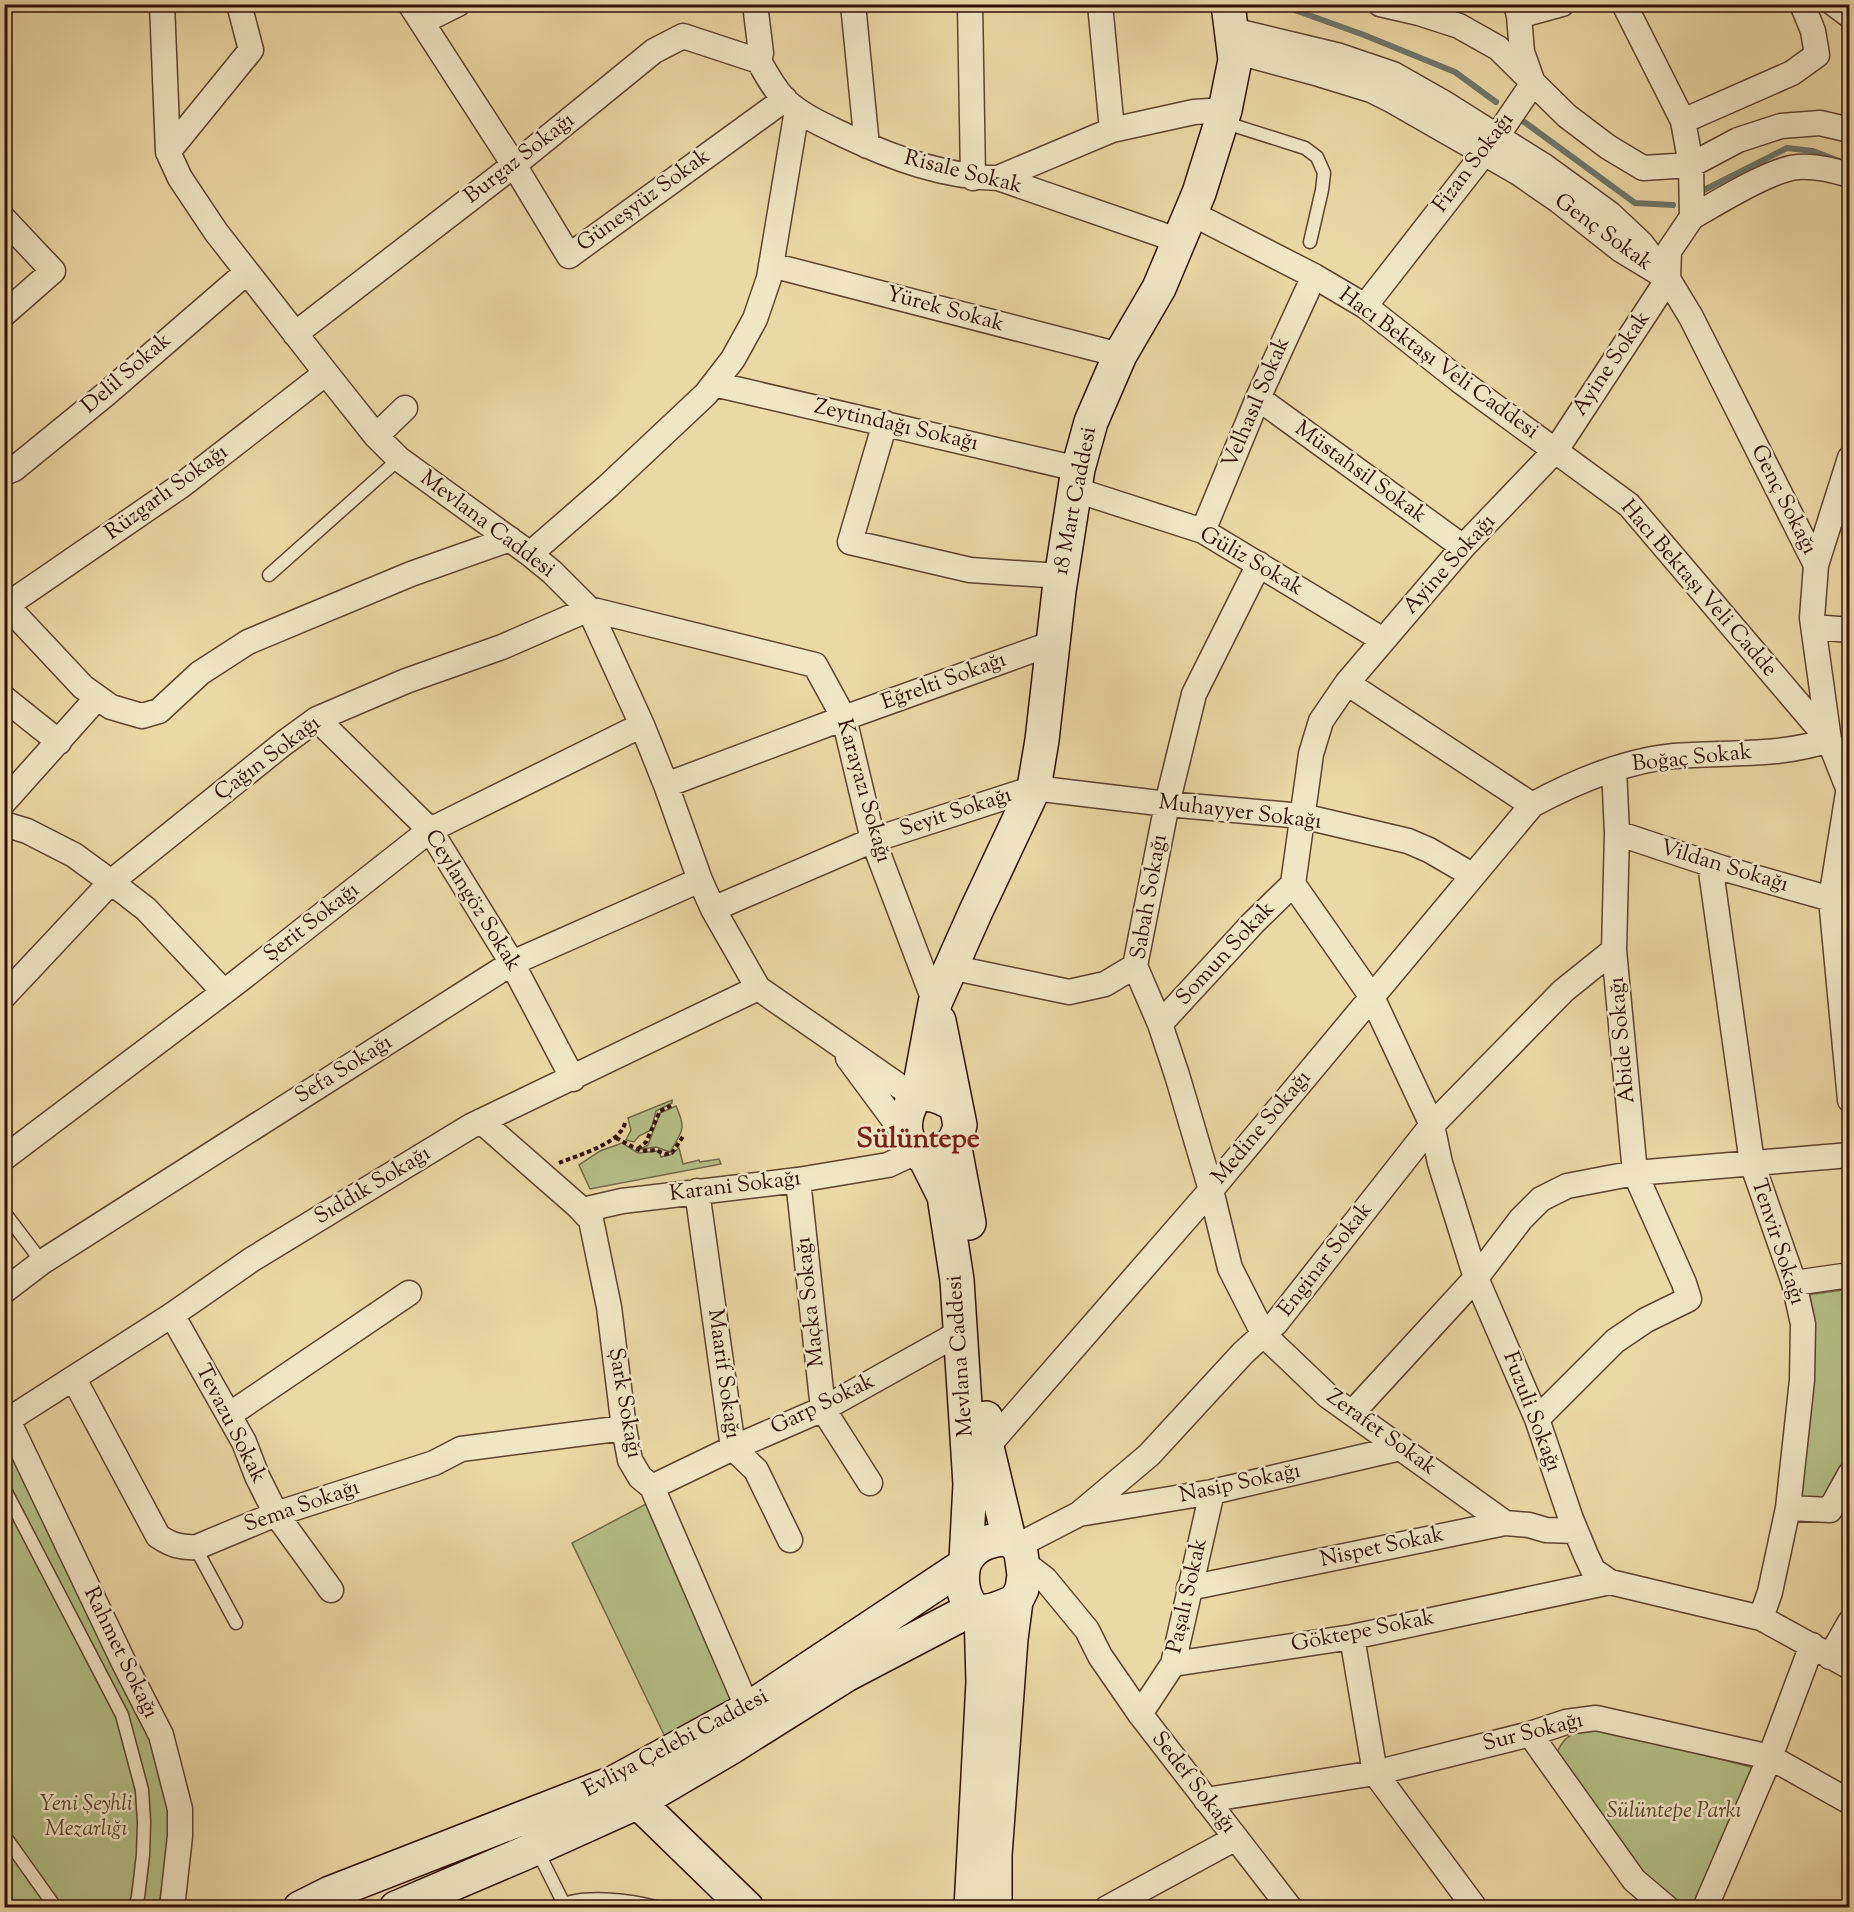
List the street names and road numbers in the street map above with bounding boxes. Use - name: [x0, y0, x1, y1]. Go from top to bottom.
- street label: Burgaz Sokağı: [458, 106, 582, 212]
- street label: Fizan Sokağı: [1426, 106, 1522, 220]
- street label: Güneşyüz Sokak: [571, 142, 717, 260]
- street label: Risale Sokak: [900, 143, 1026, 203]
- street label: Genç Sokak: [1547, 186, 1659, 280]
- street label: Yürek Sokak: [882, 279, 1008, 341]
- street label: Hacı Bektaşı Veli Caddesi: [1331, 280, 1545, 448]
- street label: Ayine Sokak: [1565, 305, 1659, 423]
- street label: Delil Sokak: [75, 326, 179, 422]
- street label: Velhasıl Sokak: [1215, 332, 1299, 474]
- street label: Zeytindağı Sokağı: [811, 392, 981, 460]
- street label: Müstahsil Sokak: [1287, 414, 1433, 532]
- street label: 18 Mart Caddesi: [1046, 424, 1106, 578]
- street label: Rüzgarlı Sokağı: [99, 437, 235, 549]
- street label: Genç Sokağı: [1742, 439, 1824, 561]
- street label: Mevlana Caddesi: [413, 463, 561, 587]
- street label: Hacı Bektaşı Veli Cadde: [1612, 493, 1784, 685]
- street label: Ayine Sokağı: [1396, 508, 1504, 622]
- street label: Güliz Sokak: [1193, 519, 1309, 605]
- street label: Eğrelti Sokağı: [877, 645, 1011, 719]
- street label: Çağın Sokağı: [208, 708, 328, 810]
- street label: Karayazı Sokağı: [827, 715, 899, 867]
- street label: Boğaç Sokak: [1631, 737, 1753, 781]
- street label: Seyit Sokağı: [896, 780, 1016, 846]
- street label: Muhayyer Sokağı: [1157, 787, 1323, 839]
- street label: Ceylangöz Sokak: [416, 824, 528, 978]
- street label: Sabah Sokağı: [1123, 832, 1177, 962]
- street label: Vildan Sokağı: [1656, 832, 1792, 902]
- street label: Şerit Sokağı: [257, 875, 367, 971]
- street label: Somun Sokak: [1169, 895, 1283, 1013]
- street label: Abide Sokağı: [1602, 975, 1644, 1105]
- street label: Sefa Sokağı: [289, 1027, 399, 1113]
- street label: Medine Sokağı: [1205, 1064, 1319, 1192]
- street label: Sıddık Sokağı: [309, 1139, 437, 1233]
- street label: Karani Sokağı: [668, 1163, 802, 1211]
- street label: Tenvir Sokağı: [1742, 1175, 1812, 1309]
- street label: Enginar Sokak: [1271, 1196, 1381, 1324]
- street label: Maçka Sokağı: [788, 1235, 834, 1369]
- street label: Mevlana Caddesi: [939, 1274, 983, 1438]
- street label: Maarif Sokağı: [698, 1307, 748, 1441]
- street label: Şark Sokağı: [599, 1345, 649, 1461]
- street label: Fuzuli Sokağı: [1493, 1347, 1569, 1477]
- street label: Tevazu Sokak: [186, 1359, 274, 1489]
- street label: Garp Sokak: [766, 1366, 880, 1444]
- street label: Zerafet Sokak: [1319, 1382, 1443, 1484]
- street label: Nasip Sokağı: [1176, 1456, 1304, 1512]
- street label: Sema Sokağı: [240, 1472, 364, 1542]
- street label: Nispet Sokak: [1317, 1519, 1447, 1577]
- street label: Paşalı Sokak: [1159, 1535, 1217, 1657]
- street label: Rahmet Sokağı: [74, 1582, 166, 1724]
- street label: Göktepe Sokak: [1289, 1602, 1437, 1662]
- street label: Evliya Çelebi Caddesi: [578, 1682, 774, 1806]
- street label: Sur Sokağı: [1479, 1705, 1587, 1761]
- street label: Sedef Sokağı: [1143, 1725, 1243, 1841]

